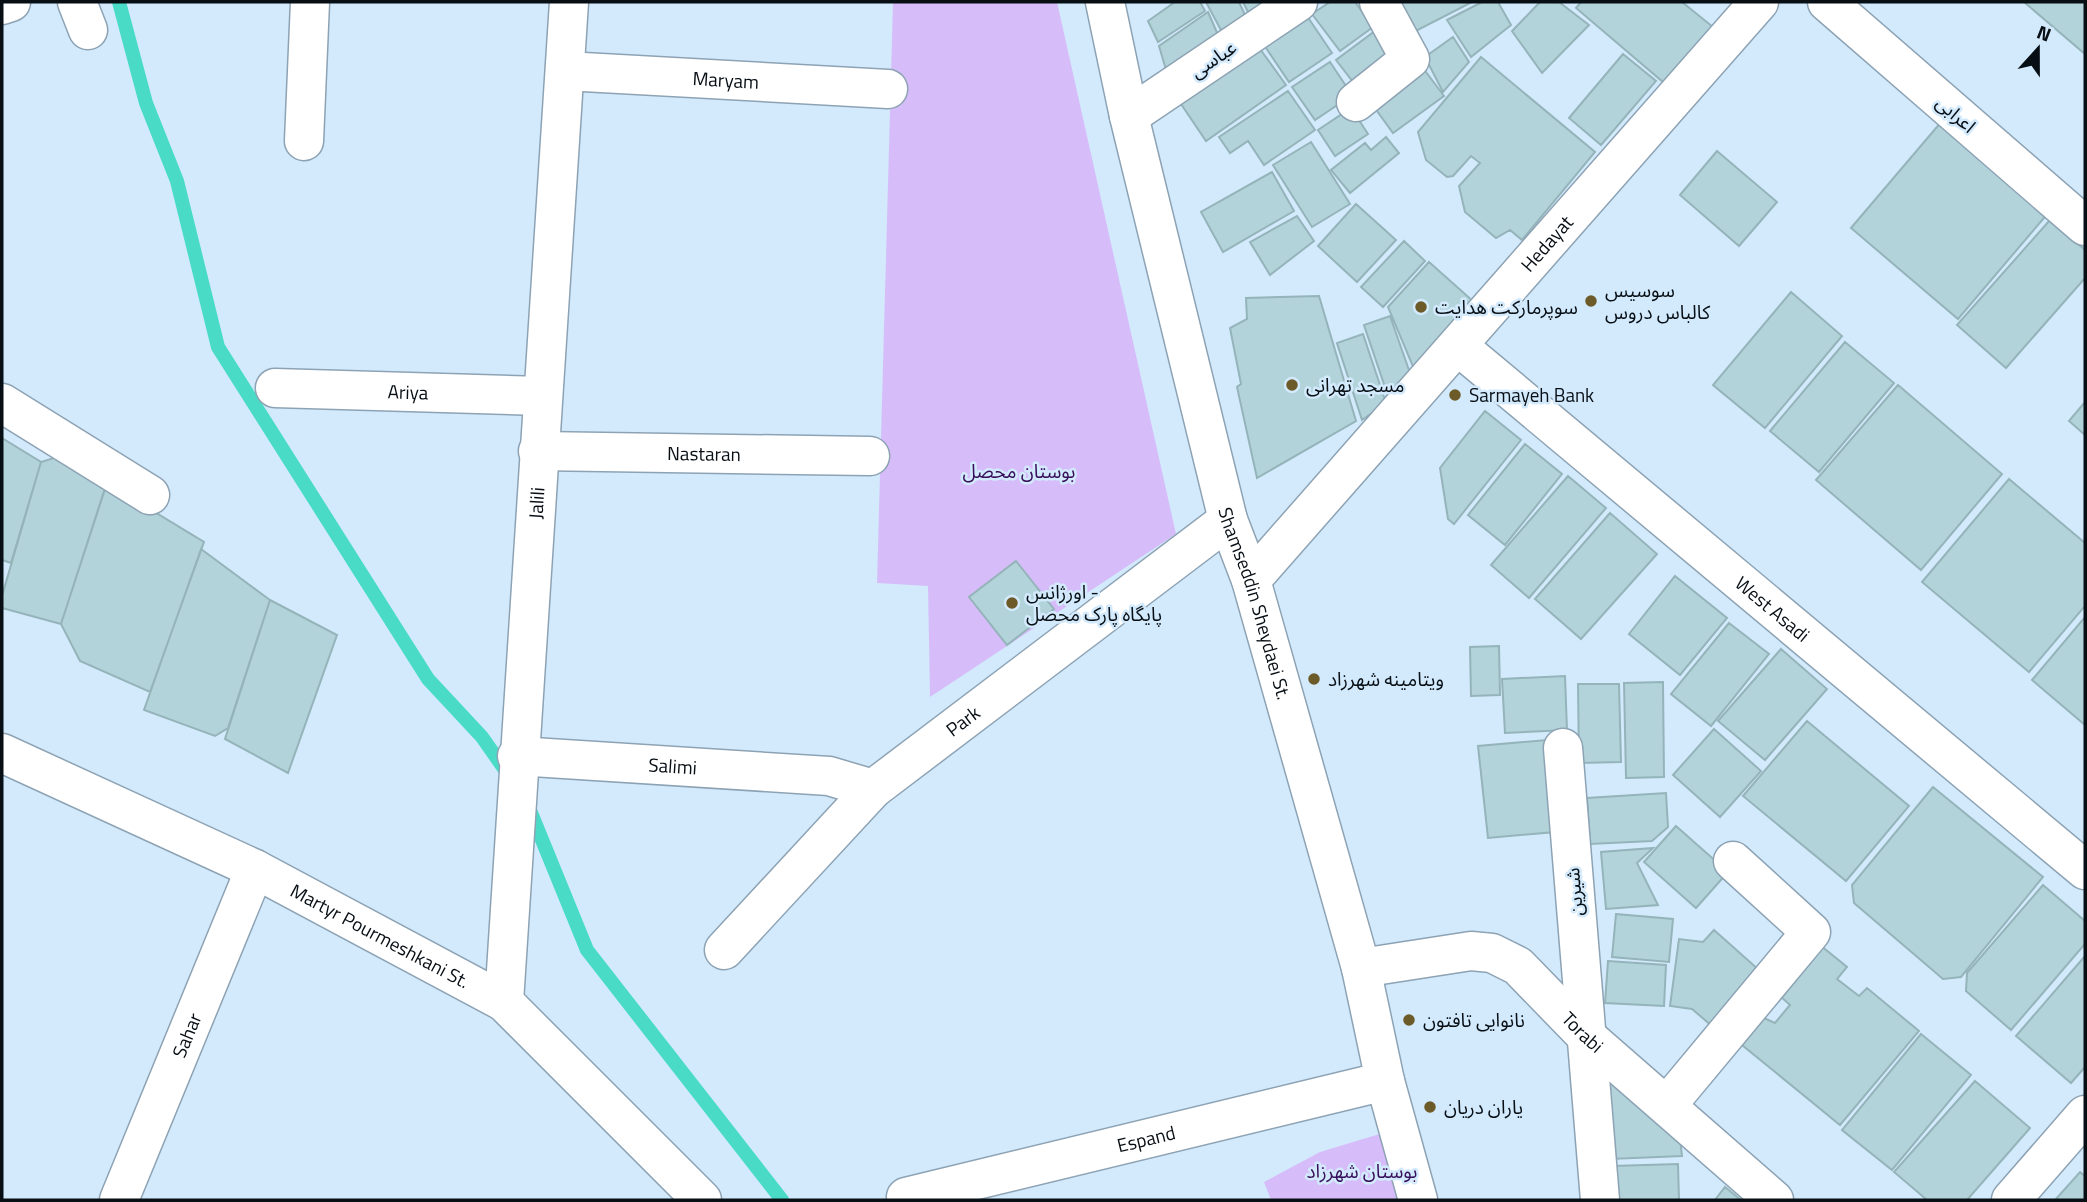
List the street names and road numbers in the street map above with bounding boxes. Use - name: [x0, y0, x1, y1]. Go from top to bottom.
- street label: عباسی: [1184, 32, 1242, 85]
- street label: Maryam: [692, 63, 760, 96]
- street label: اعرابی: [1930, 88, 1983, 139]
- street label: Hedayat: [1513, 208, 1580, 278]
- street label: Ariya: [387, 376, 429, 407]
- street label: Nastaran: [667, 438, 741, 468]
- street label: Jalili: [520, 486, 551, 520]
- street label: Shamseddin Sheydaei St.: [1211, 504, 1299, 703]
- street label: West Asadi: [1729, 569, 1817, 648]
- street label: Park: [939, 698, 986, 743]
- street label: Salimi: [648, 749, 698, 782]
- street label: شیرین: [1557, 867, 1590, 917]
- street label: Martyr Pourmeshkani St.: [286, 876, 475, 995]
- street label: Torabi: [1556, 1004, 1610, 1059]
- street label: Sahar: [164, 1008, 209, 1062]
- street label: Espand: [1114, 1117, 1178, 1159]

